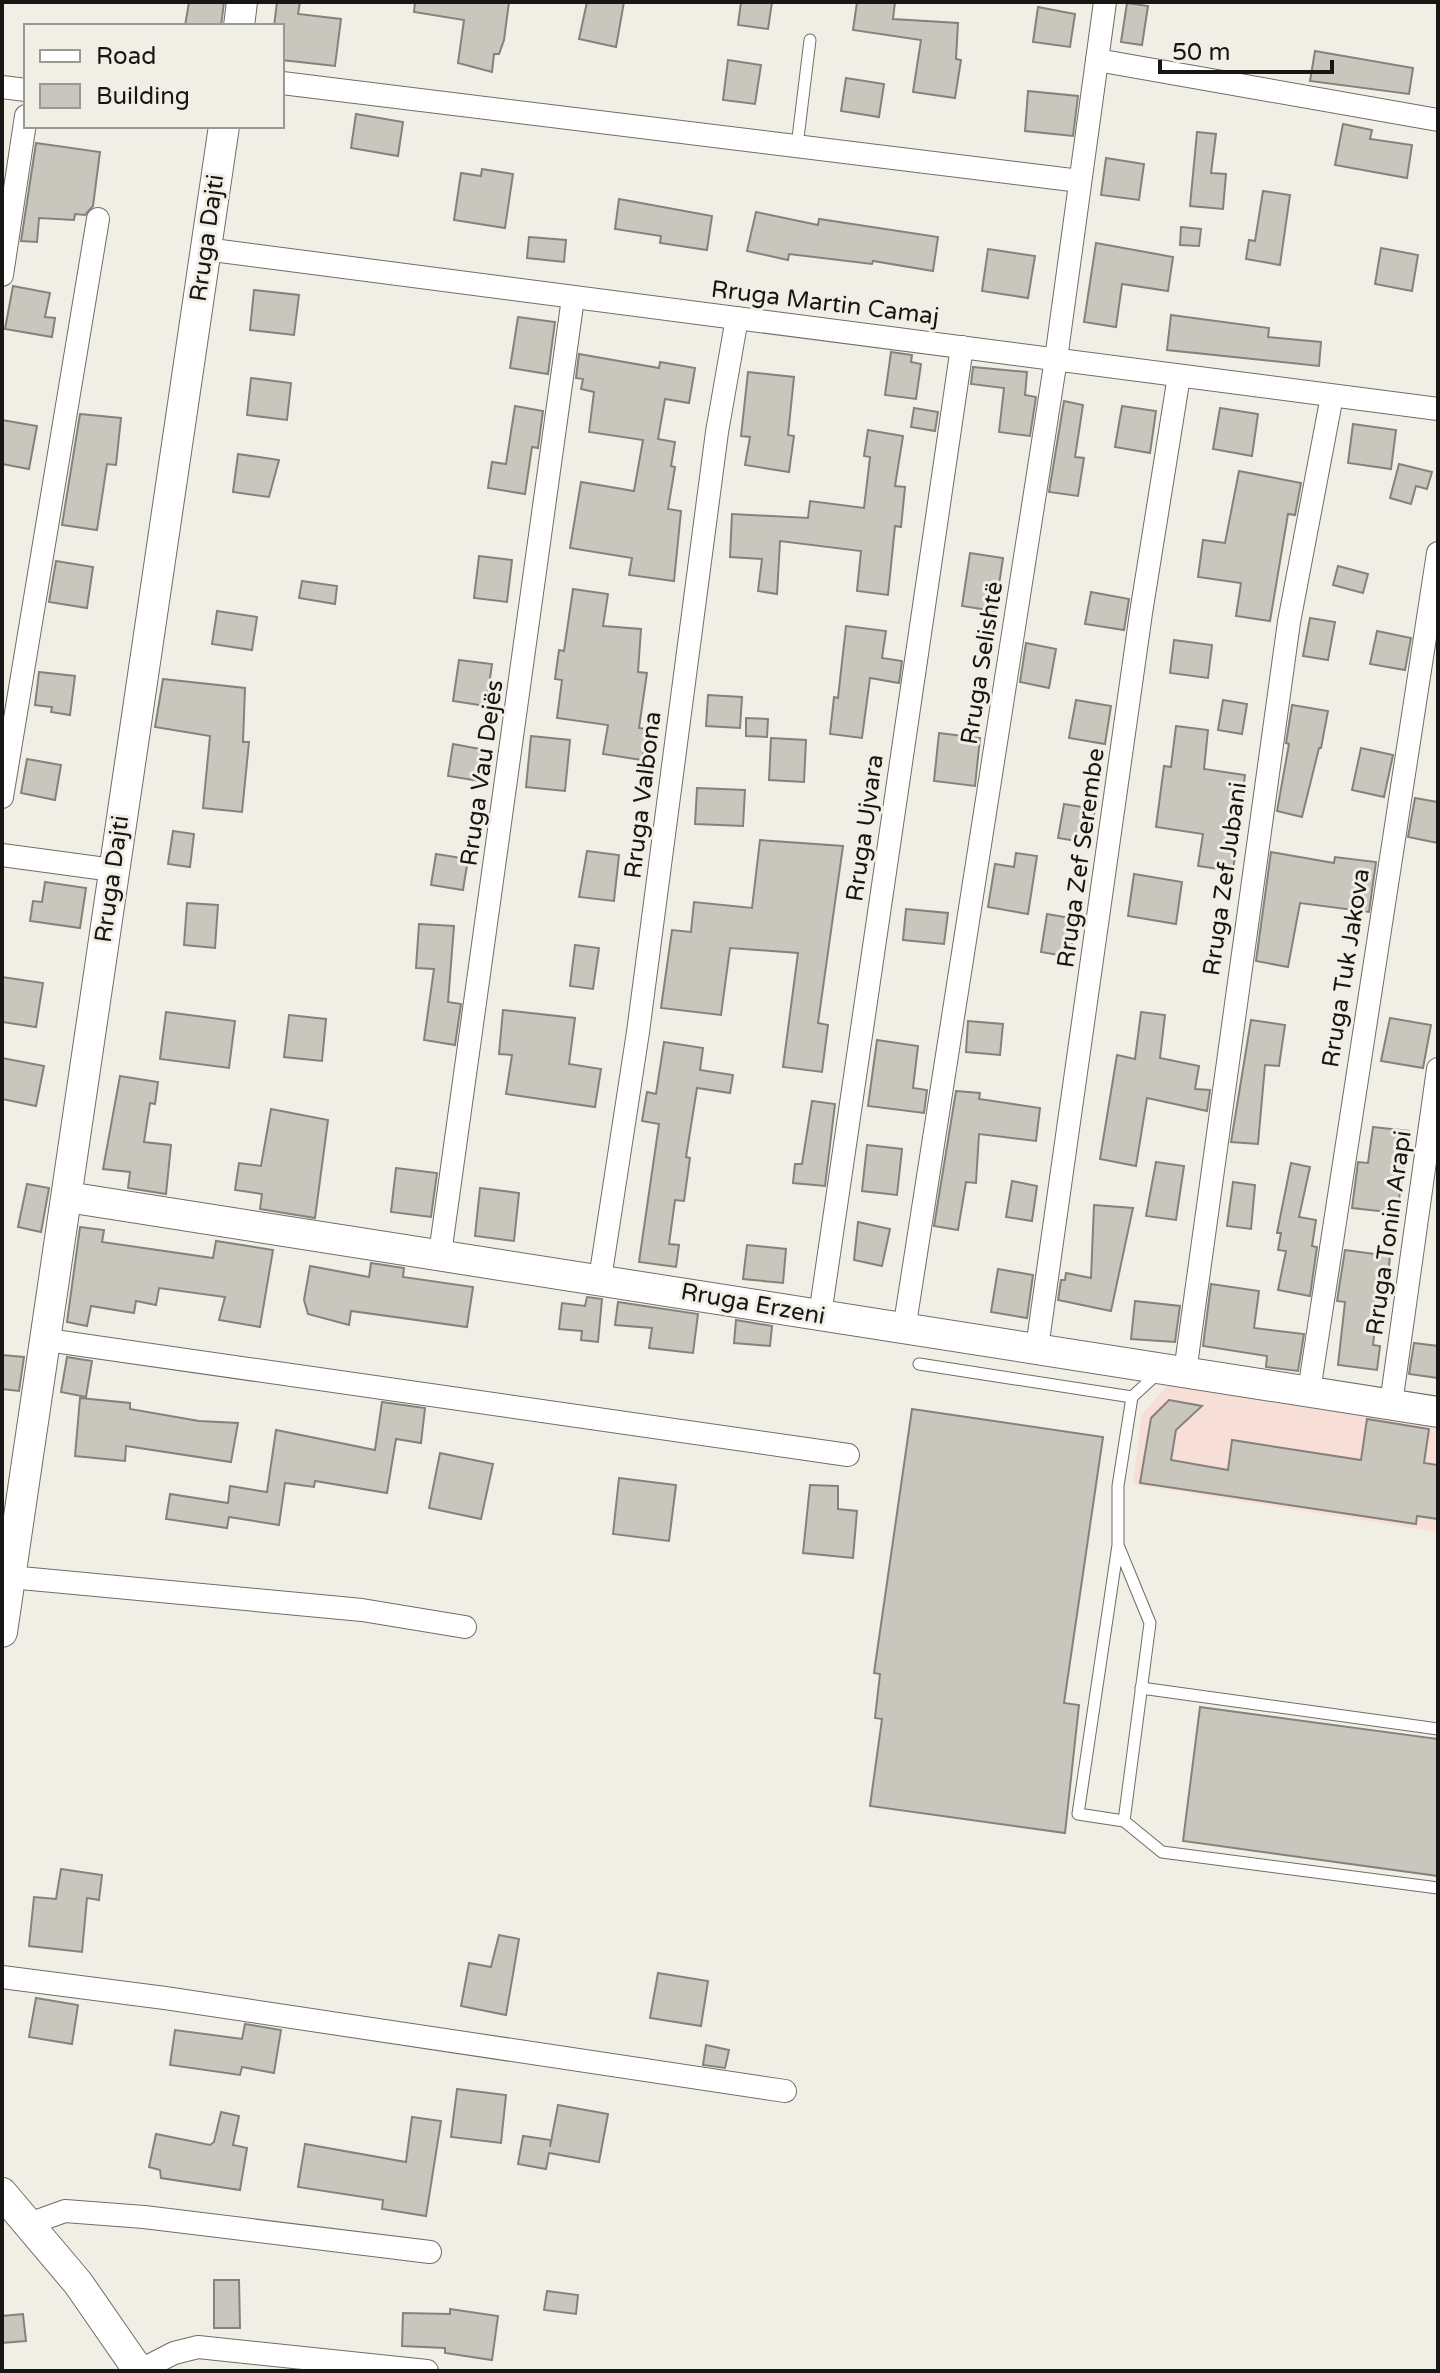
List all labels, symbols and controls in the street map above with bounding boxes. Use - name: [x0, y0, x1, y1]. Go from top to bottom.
- legend: [24, 24, 284, 128]
- scale bar: [1160, 24, 1332, 74]
- text: 50 m: [1172, 38, 1230, 67]
- text: Road: [96, 42, 156, 71]
- text: Building: [96, 82, 190, 111]
- street label: Rruga Dajti: [184, 172, 230, 304]
- street label: Rruga Martin Camaj: [709, 275, 941, 331]
- street label: Rruga Selishtë: [955, 579, 1009, 747]
- street label: Rruga Vau Dejës: [455, 678, 509, 868]
- street label: Rruga Valbona: [618, 710, 668, 880]
- street label: Rruga Zef Serembe: [1051, 746, 1111, 970]
- street label: Rruga Ujvara: [840, 752, 890, 904]
- street label: Rruga Zef Jubani: [1197, 780, 1253, 978]
- street label: Rruga Dajti: [89, 813, 135, 945]
- street label: Rruga Tuk Jakova: [1316, 867, 1376, 1069]
- street label: Rruga Tonin Arapi: [1360, 1129, 1418, 1337]
- street label: Rruga Erzeni: [678, 1277, 828, 1331]

